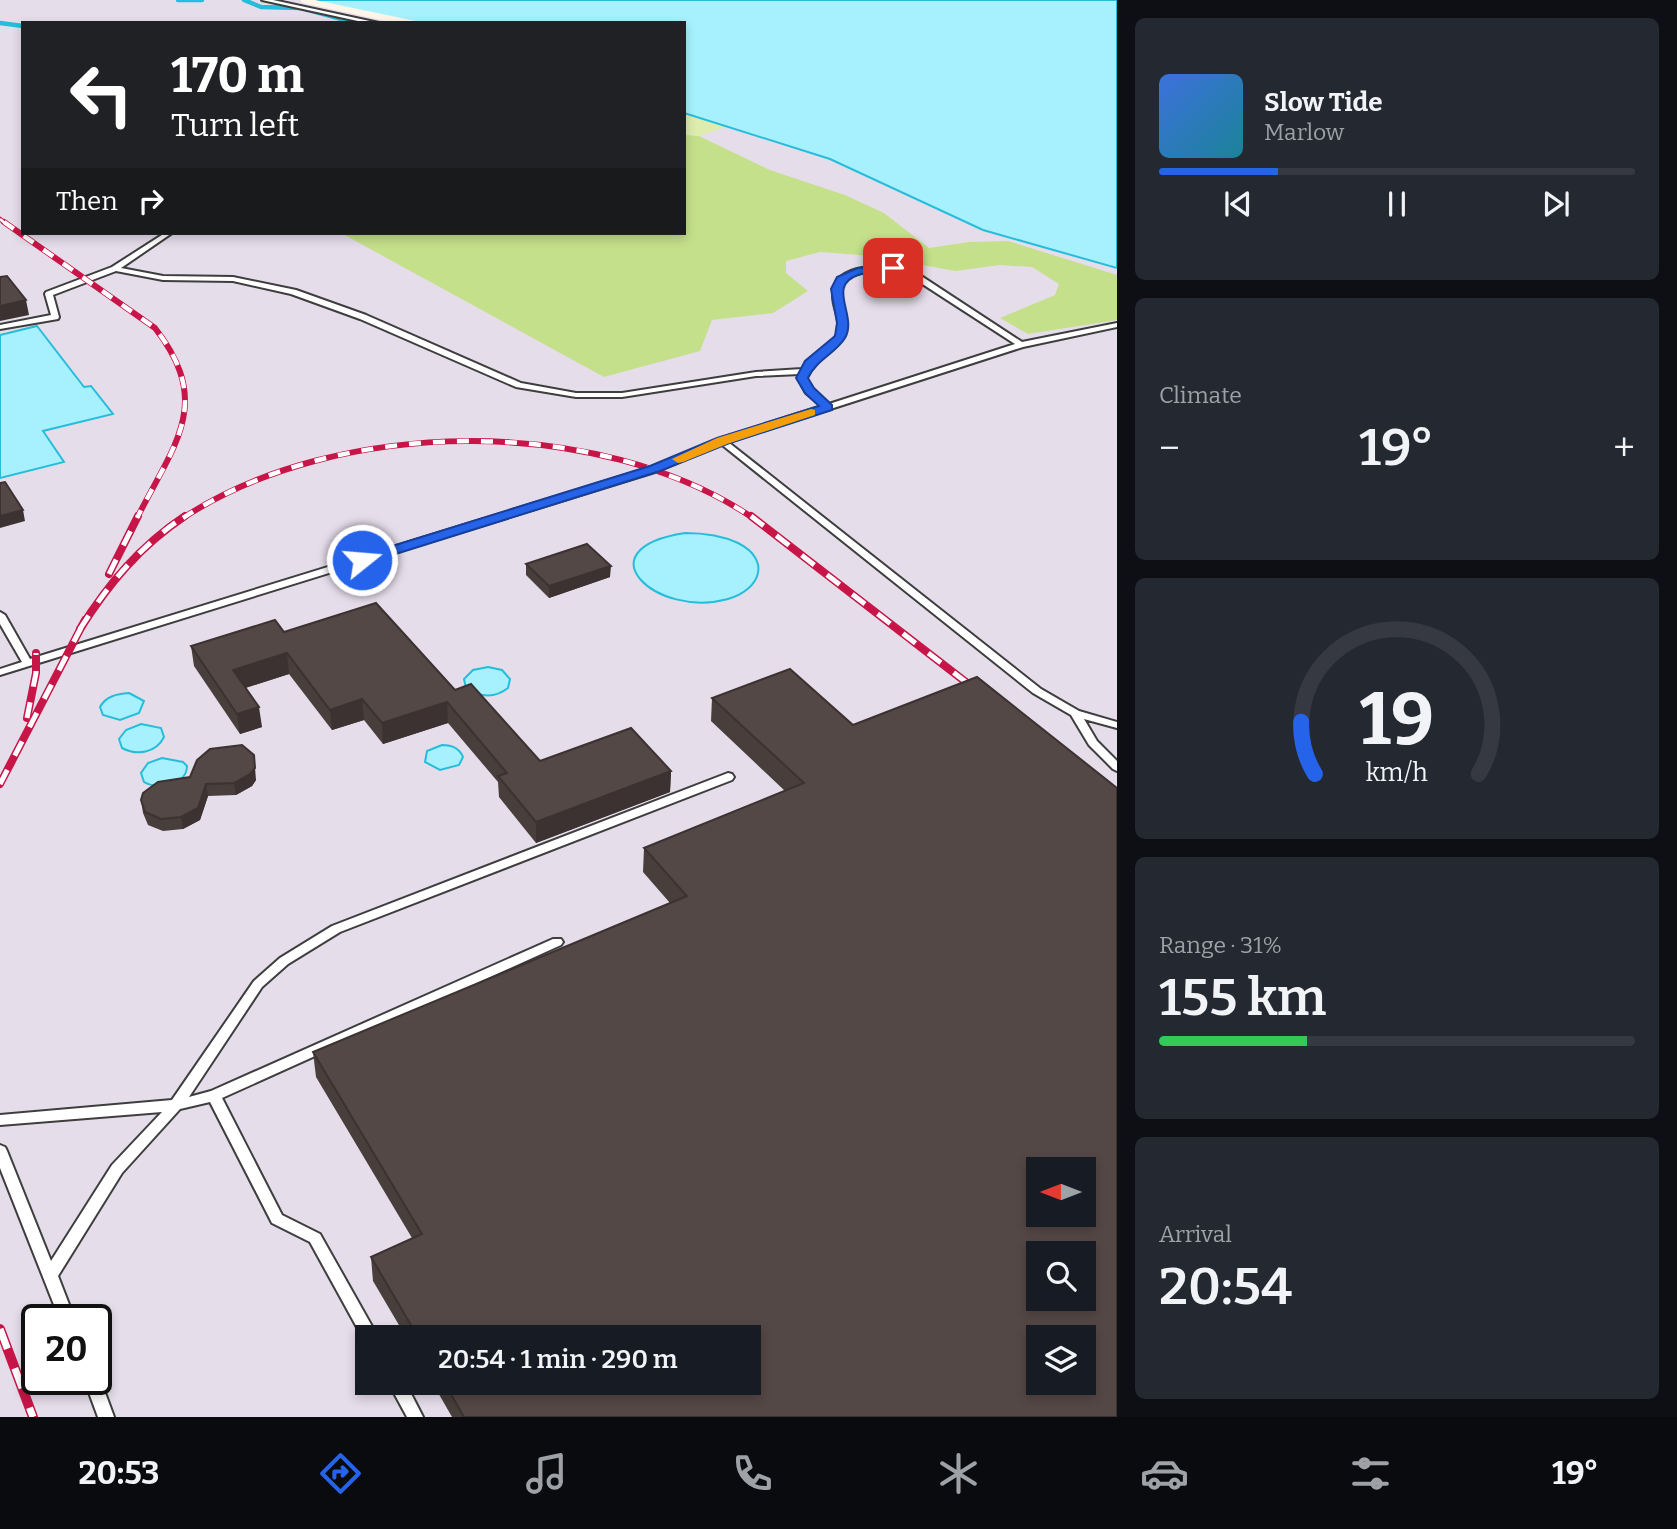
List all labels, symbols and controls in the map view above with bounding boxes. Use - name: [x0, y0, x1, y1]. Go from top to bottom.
- text: 170 m: [171, 46, 304, 105]
- icon: left: [56, 49, 147, 140]
- text: Slow Tide: [1264, 87, 1383, 118]
- text: Turn left: [171, 106, 299, 144]
- text: Marlow: [1264, 118, 1344, 146]
- icon: right: [132, 182, 170, 220]
- icon: previous: [1219, 185, 1257, 223]
- icon: pause: [1378, 185, 1416, 223]
- icon: next: [1537, 185, 1575, 223]
- text: Then: [56, 186, 118, 217]
- pin: [863, 238, 923, 298]
- icon: arrive: [874, 249, 912, 287]
- text: Climate: [1159, 381, 1242, 409]
- text: 19°: [1359, 416, 1434, 479]
- text: −: [1159, 425, 1180, 471]
- text: +: [1613, 425, 1635, 471]
- position arrow: [325, 523, 399, 597]
- text: 19: [1360, 677, 1434, 764]
- text: km/h: [1366, 758, 1428, 788]
- text: Range · 31%: [1159, 931, 1282, 959]
- text: 155 km: [1159, 966, 1326, 1029]
- north arrow: [1026, 1157, 1096, 1227]
- map controls: [1026, 1157, 1096, 1395]
- text: Arrival: [1159, 1220, 1232, 1248]
- button: search: [1026, 1241, 1096, 1311]
- text: 20:54: [1159, 1255, 1292, 1318]
- speed limit sign: 20: [21, 1304, 112, 1395]
- button: layers: [1026, 1325, 1096, 1395]
- text: 20:54 · 1 min · 290 m: [438, 1344, 678, 1375]
- icon: directions: [316, 1449, 365, 1498]
- icon: music: [522, 1449, 571, 1498]
- icon: phone: [728, 1449, 777, 1498]
- icon: climate: [934, 1449, 983, 1498]
- icon: car: [1140, 1449, 1189, 1498]
- icon: filters: [1346, 1449, 1395, 1498]
- text: 20:53: [78, 1454, 159, 1492]
- text: 19°: [1552, 1454, 1599, 1492]

